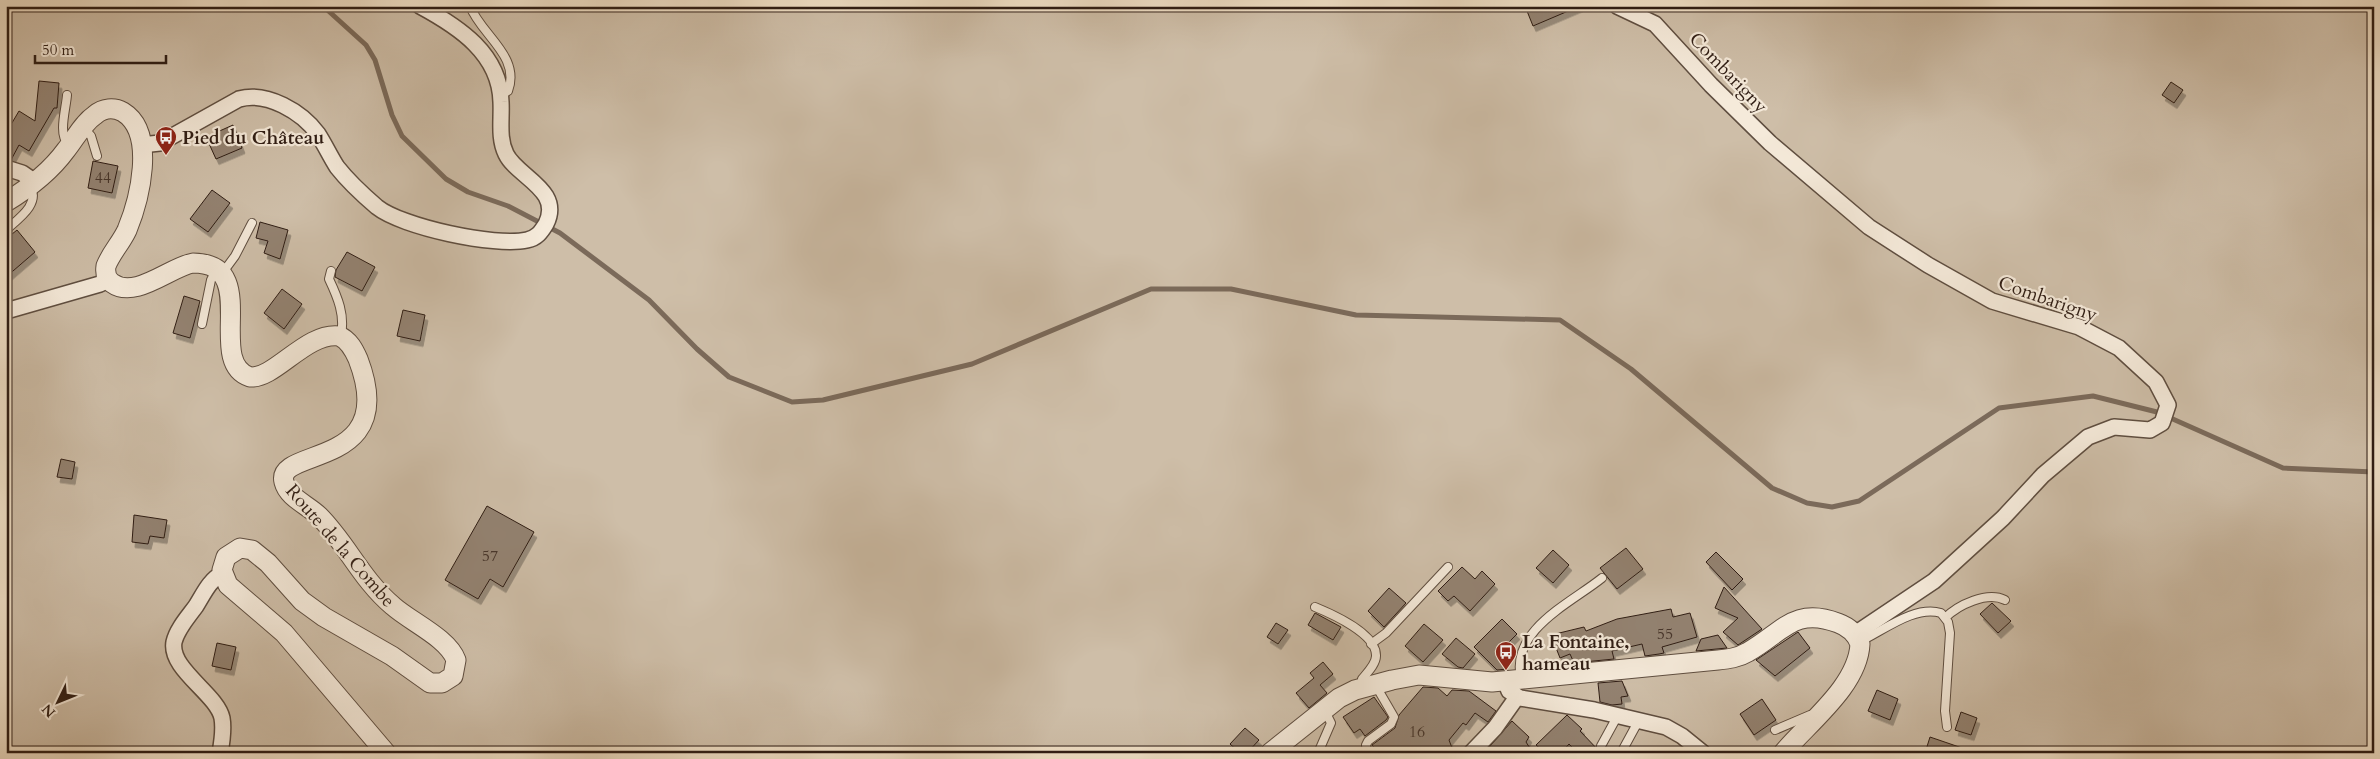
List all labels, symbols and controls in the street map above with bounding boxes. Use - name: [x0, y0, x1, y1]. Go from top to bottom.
- street label: Combarigny: [1683, 27, 1773, 119]
- scale bar: [35, 32, 166, 64]
- text: 50 m: [42, 40, 74, 60]
- bus stop icon: Pied du Château: [154, 125, 178, 156]
- place label: Pied du Château: [182, 125, 324, 151]
- house number: 44: [95, 167, 111, 189]
- street label: Combarigny: [1995, 270, 2101, 328]
- street label: Route de la Combe: [279, 479, 401, 613]
- house number: 57: [482, 545, 498, 567]
- house number: 55: [1657, 623, 1673, 645]
- place label: La Fontaine, hameau: [1522, 629, 1630, 677]
- bus stop icon: La Fontaine, hameau: [1494, 640, 1518, 671]
- north arrow: [32, 676, 82, 726]
- text: N: [38, 700, 60, 721]
- house number: 16: [1409, 721, 1425, 743]

